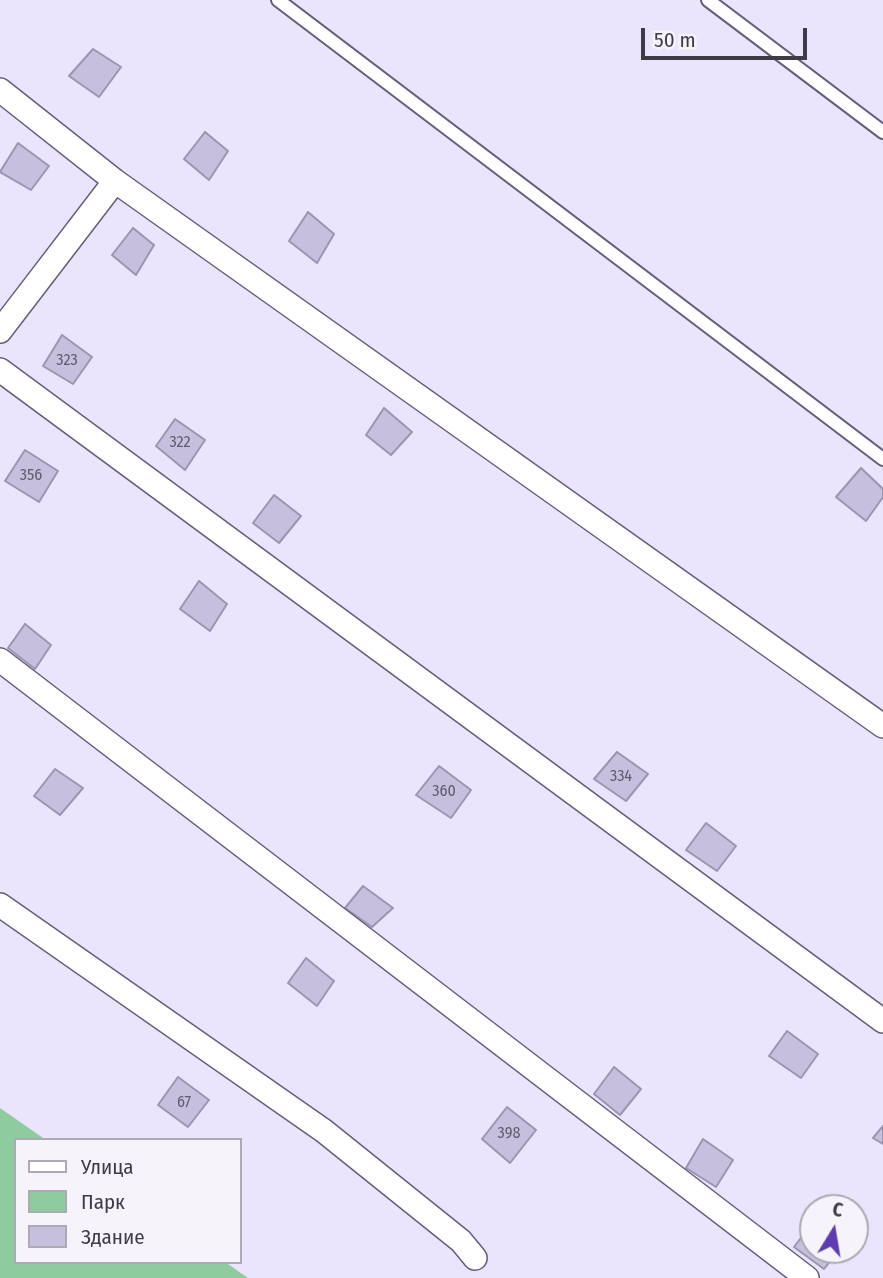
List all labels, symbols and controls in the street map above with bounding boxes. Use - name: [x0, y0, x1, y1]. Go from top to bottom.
- scale bar: [645, 14, 811, 58]
- text: 50 m: [654, 27, 696, 53]
- house number: 323: [56, 351, 78, 371]
- house number: 322: [169, 433, 191, 453]
- house number: 356: [20, 466, 42, 486]
- house number: 334: [610, 767, 632, 787]
- house number: 360: [432, 782, 456, 802]
- house number: 67: [177, 1093, 191, 1113]
- house number: 398: [498, 1124, 520, 1144]
- legend: [14, 1138, 242, 1264]
- text: Улица: [81, 1154, 134, 1180]
- text: Парк: [81, 1189, 125, 1215]
- north arrow: [799, 1194, 869, 1264]
- text: С: [831, 1198, 845, 1222]
- text: Здание: [81, 1224, 145, 1250]

